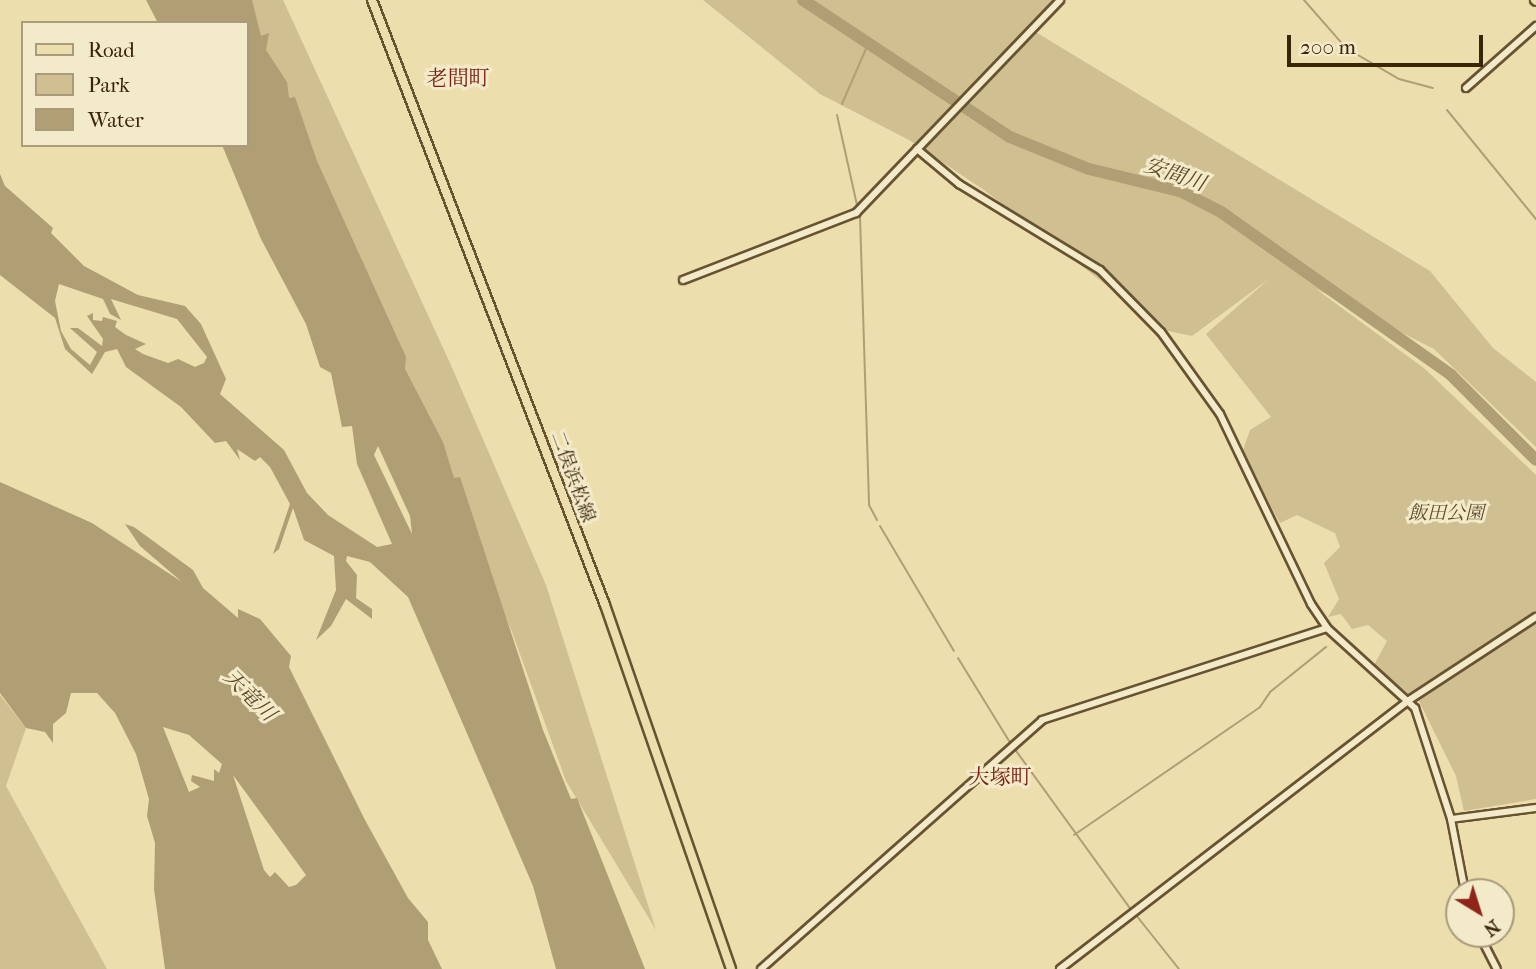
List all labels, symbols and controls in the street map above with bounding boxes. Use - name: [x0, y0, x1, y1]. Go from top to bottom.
- legend: [21, 21, 248, 147]
- scale bar: [1291, 21, 1487, 65]
- text: 200 m: [1300, 35, 1356, 59]
- text: Road: [88, 38, 135, 62]
- district label: 老間町: [427, 65, 489, 91]
- text: Park: [88, 73, 130, 97]
- text: Water: [88, 108, 144, 132]
- water label: 安間川: [1141, 152, 1209, 196]
- street label: 二俣浜松線: [545, 428, 599, 526]
- park label: 飯田公園: [1408, 503, 1484, 525]
- water label: 天竜川: [219, 664, 281, 726]
- district label: 大塚町: [969, 764, 1031, 790]
- north arrow: [1445, 878, 1515, 948]
- text: N: [1479, 915, 1504, 941]

